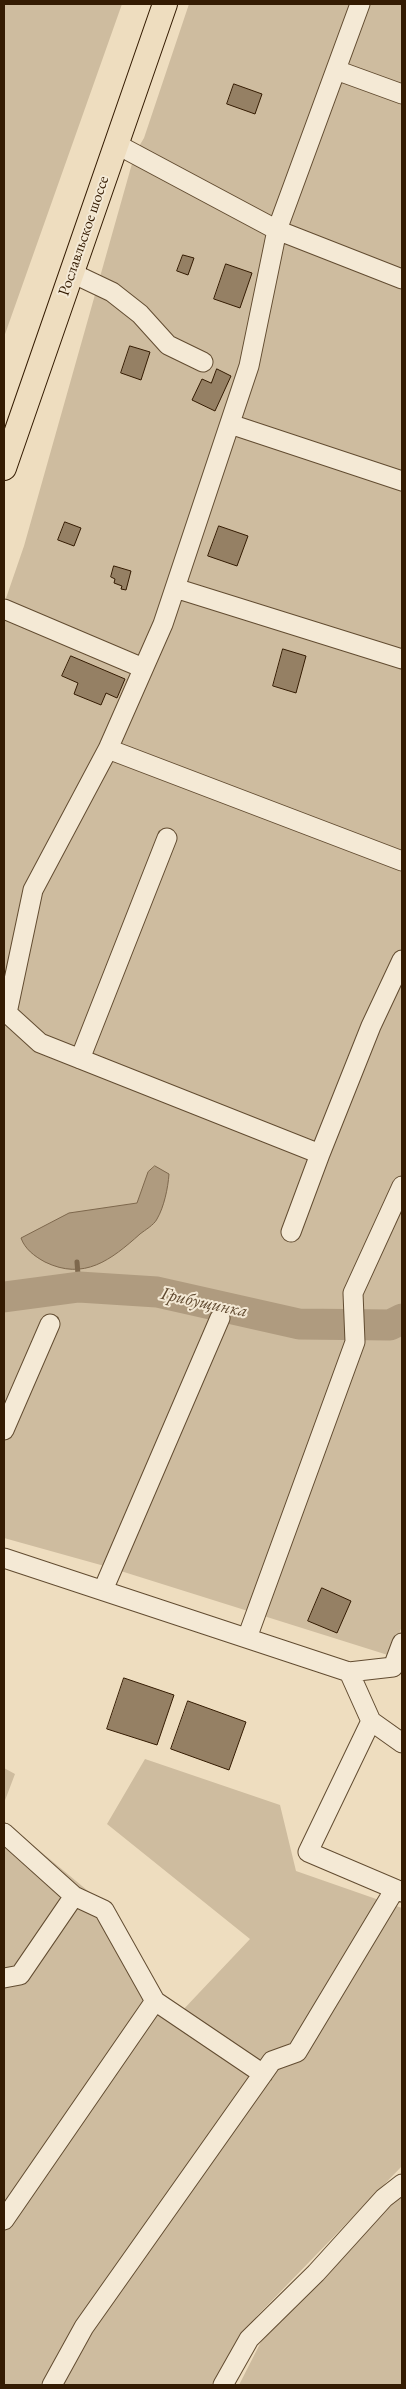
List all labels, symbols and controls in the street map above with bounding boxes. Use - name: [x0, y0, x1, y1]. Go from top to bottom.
- street label: Рославльское шоссе: [55, 174, 113, 298]
- water label: Грибущинка: [159, 1283, 249, 1323]

